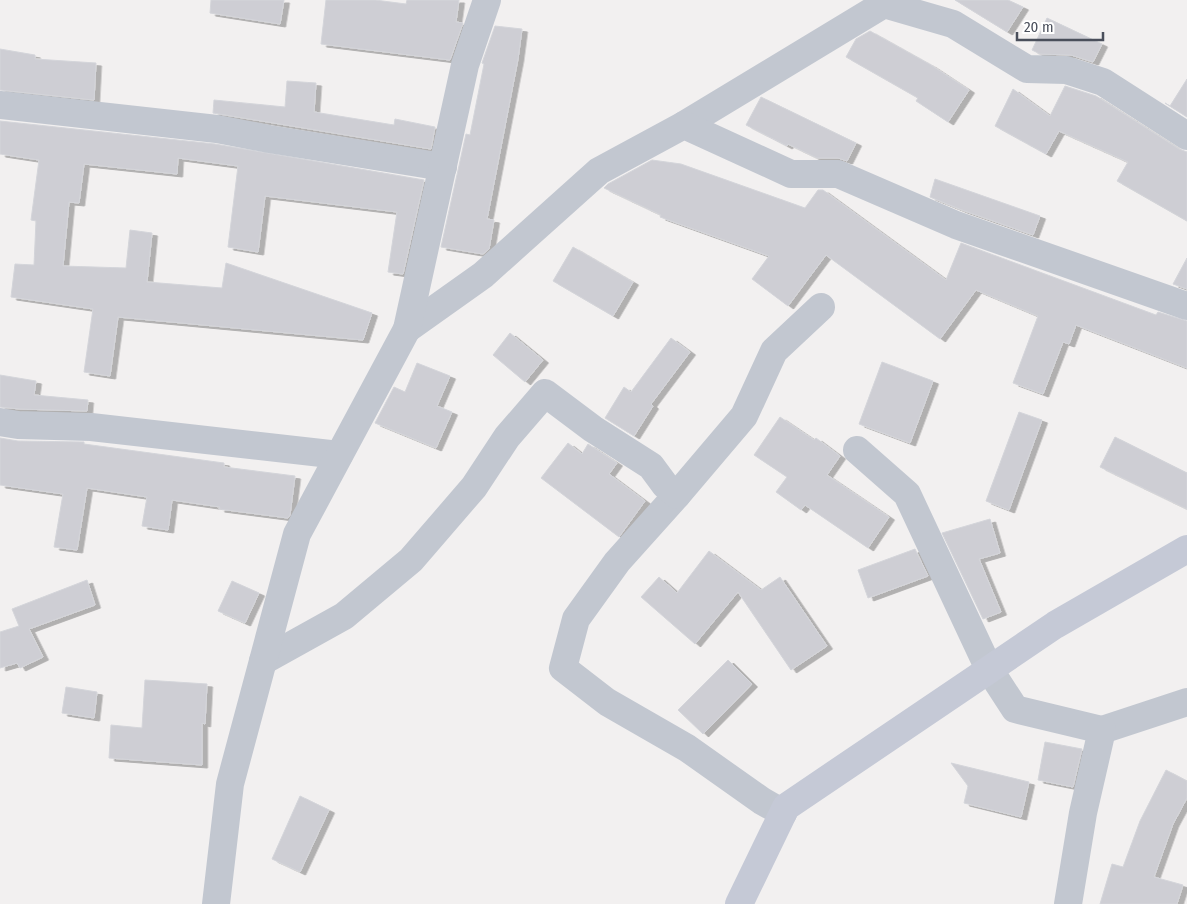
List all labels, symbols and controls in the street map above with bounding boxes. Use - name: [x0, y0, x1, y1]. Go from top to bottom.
- scale bar: [1017, 10, 1103, 42]
- text: 20 m: [1024, 18, 1054, 36]

